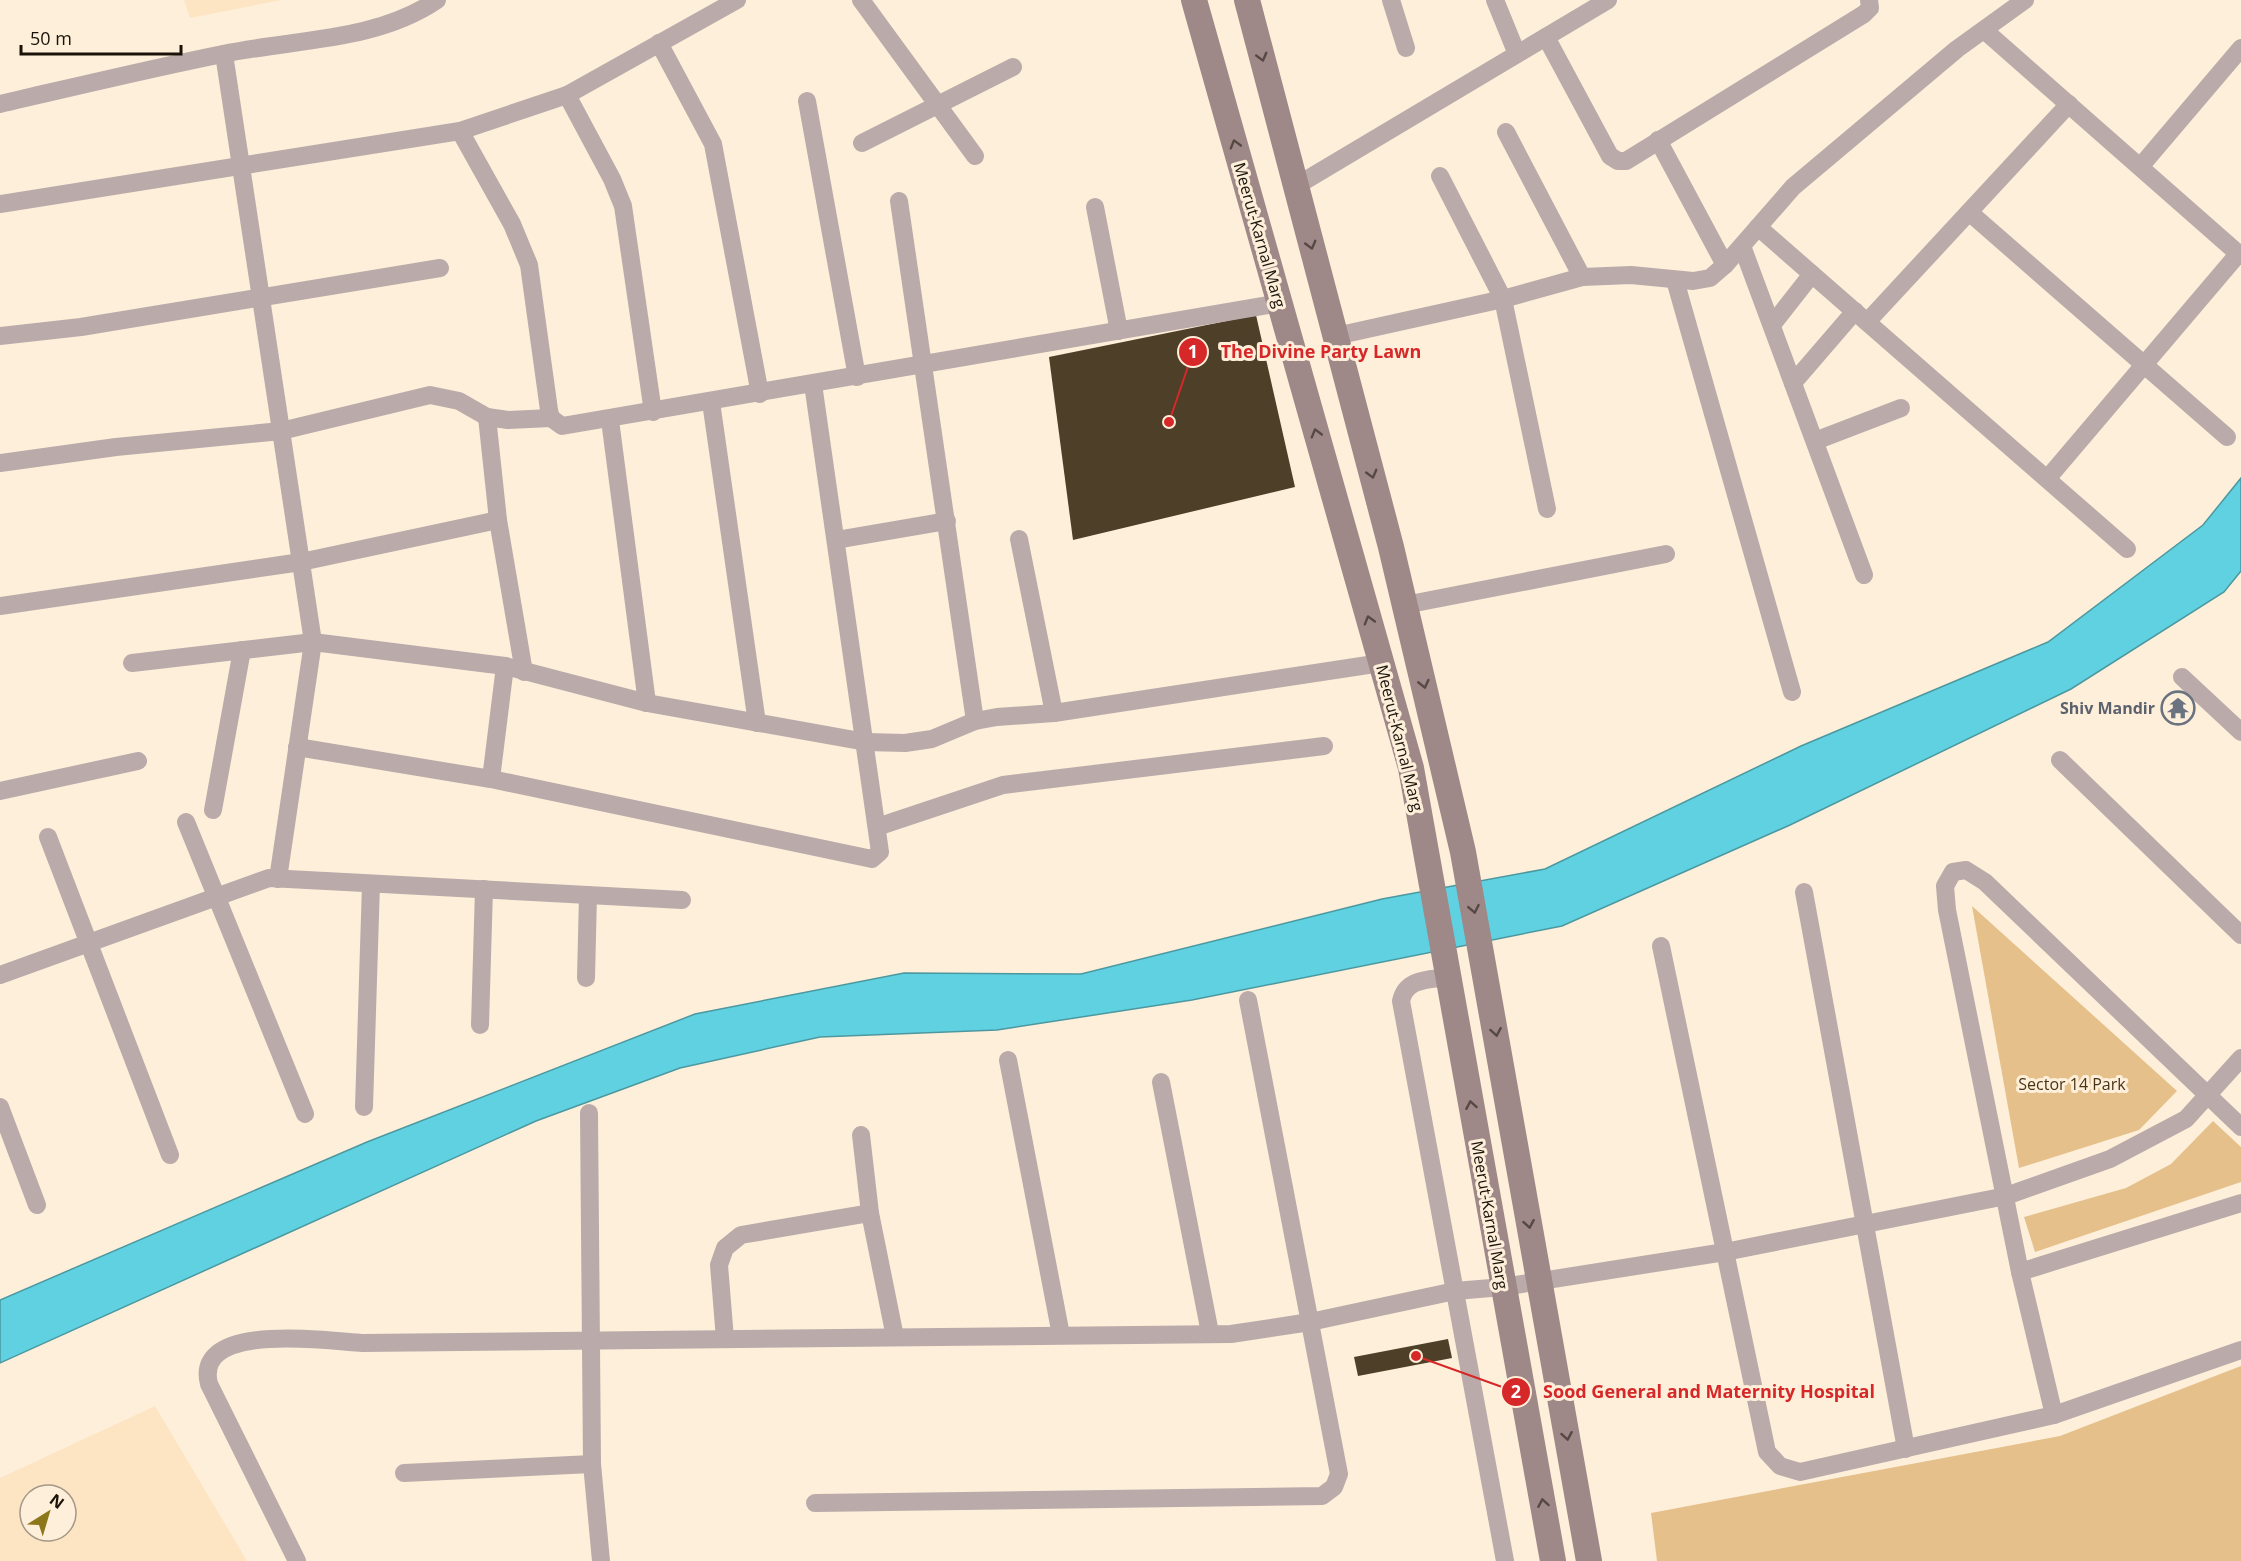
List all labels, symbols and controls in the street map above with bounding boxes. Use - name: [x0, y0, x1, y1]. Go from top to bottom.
- scale bar: [21, 18, 182, 56]
- text: 50 m: [30, 26, 72, 50]
- one-way arrow: [1254, 51, 1267, 61]
- one-way arrow: [1230, 139, 1242, 150]
- street label: Meerut-Karnal Marg: [1229, 160, 1291, 311]
- one-way arrow: [1304, 240, 1317, 250]
- callout: The Divine Party Lawn: [1178, 334, 1433, 370]
- text: 1: [1188, 339, 1198, 363]
- text: The Divine Party Lawn: [1221, 339, 1421, 363]
- one-way arrow: [1311, 428, 1323, 439]
- one-way arrow: [1365, 468, 1377, 479]
- one-way arrow: [1364, 616, 1376, 626]
- street label: Meerut-Karnal Marg: [1371, 662, 1429, 814]
- one-way arrow: [1416, 679, 1429, 689]
- temple icon: Shiv Mandir: [2160, 690, 2196, 726]
- place label: Shiv Mandir: [2060, 697, 2155, 719]
- one-way arrow: [1467, 904, 1480, 914]
- one-way arrow: [1489, 1027, 1501, 1036]
- park label: Sector 14 Park: [2018, 1073, 2126, 1095]
- one-way arrow: [1465, 1100, 1477, 1110]
- street label: Meerut-Karnal Marg: [1466, 1139, 1514, 1291]
- one-way arrow: [1522, 1219, 1534, 1228]
- callout: Sood General and Maternity Hospital: [1501, 1374, 1887, 1410]
- text: 2: [1511, 1379, 1521, 1403]
- text: Sood General and Maternity Hospital: [1543, 1379, 1875, 1403]
- one-way arrow: [1560, 1431, 1573, 1441]
- north arrow: [18, 1483, 78, 1543]
- text: N: [45, 1488, 69, 1514]
- one-way arrow: [1537, 1499, 1550, 1509]

